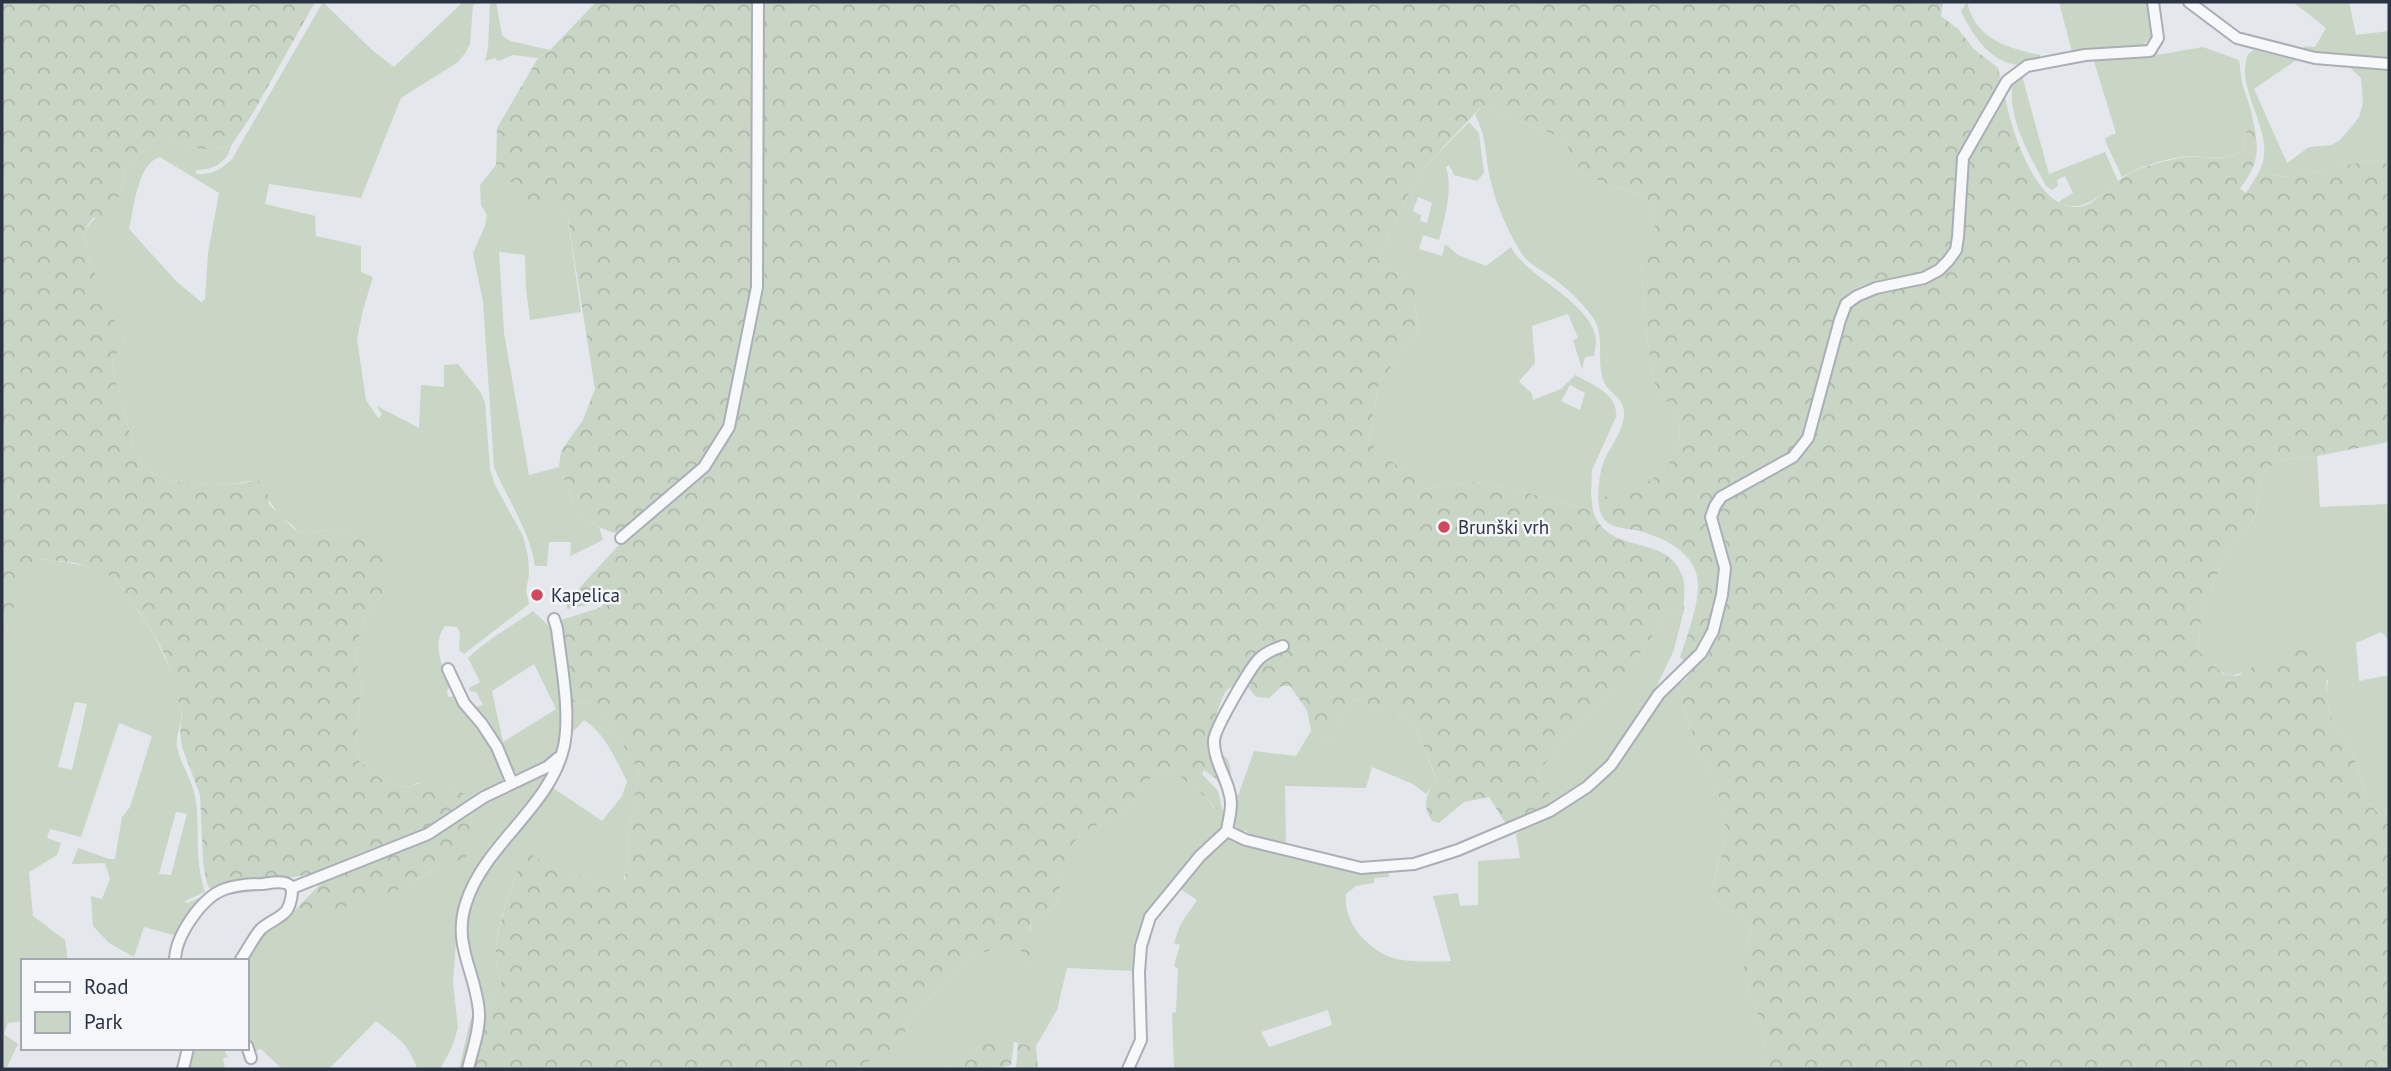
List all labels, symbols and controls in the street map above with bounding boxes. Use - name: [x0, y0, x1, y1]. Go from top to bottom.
- place label: Brunški vrh: [1458, 515, 1549, 539]
- marker: Brunški vrh: [1436, 519, 1452, 535]
- place label: Kapelica: [551, 583, 620, 607]
- marker: Kapelica: [529, 587, 545, 603]
- legend: [21, 959, 248, 1050]
- text: Road: [84, 973, 128, 1000]
- text: Park: [84, 1008, 123, 1035]

